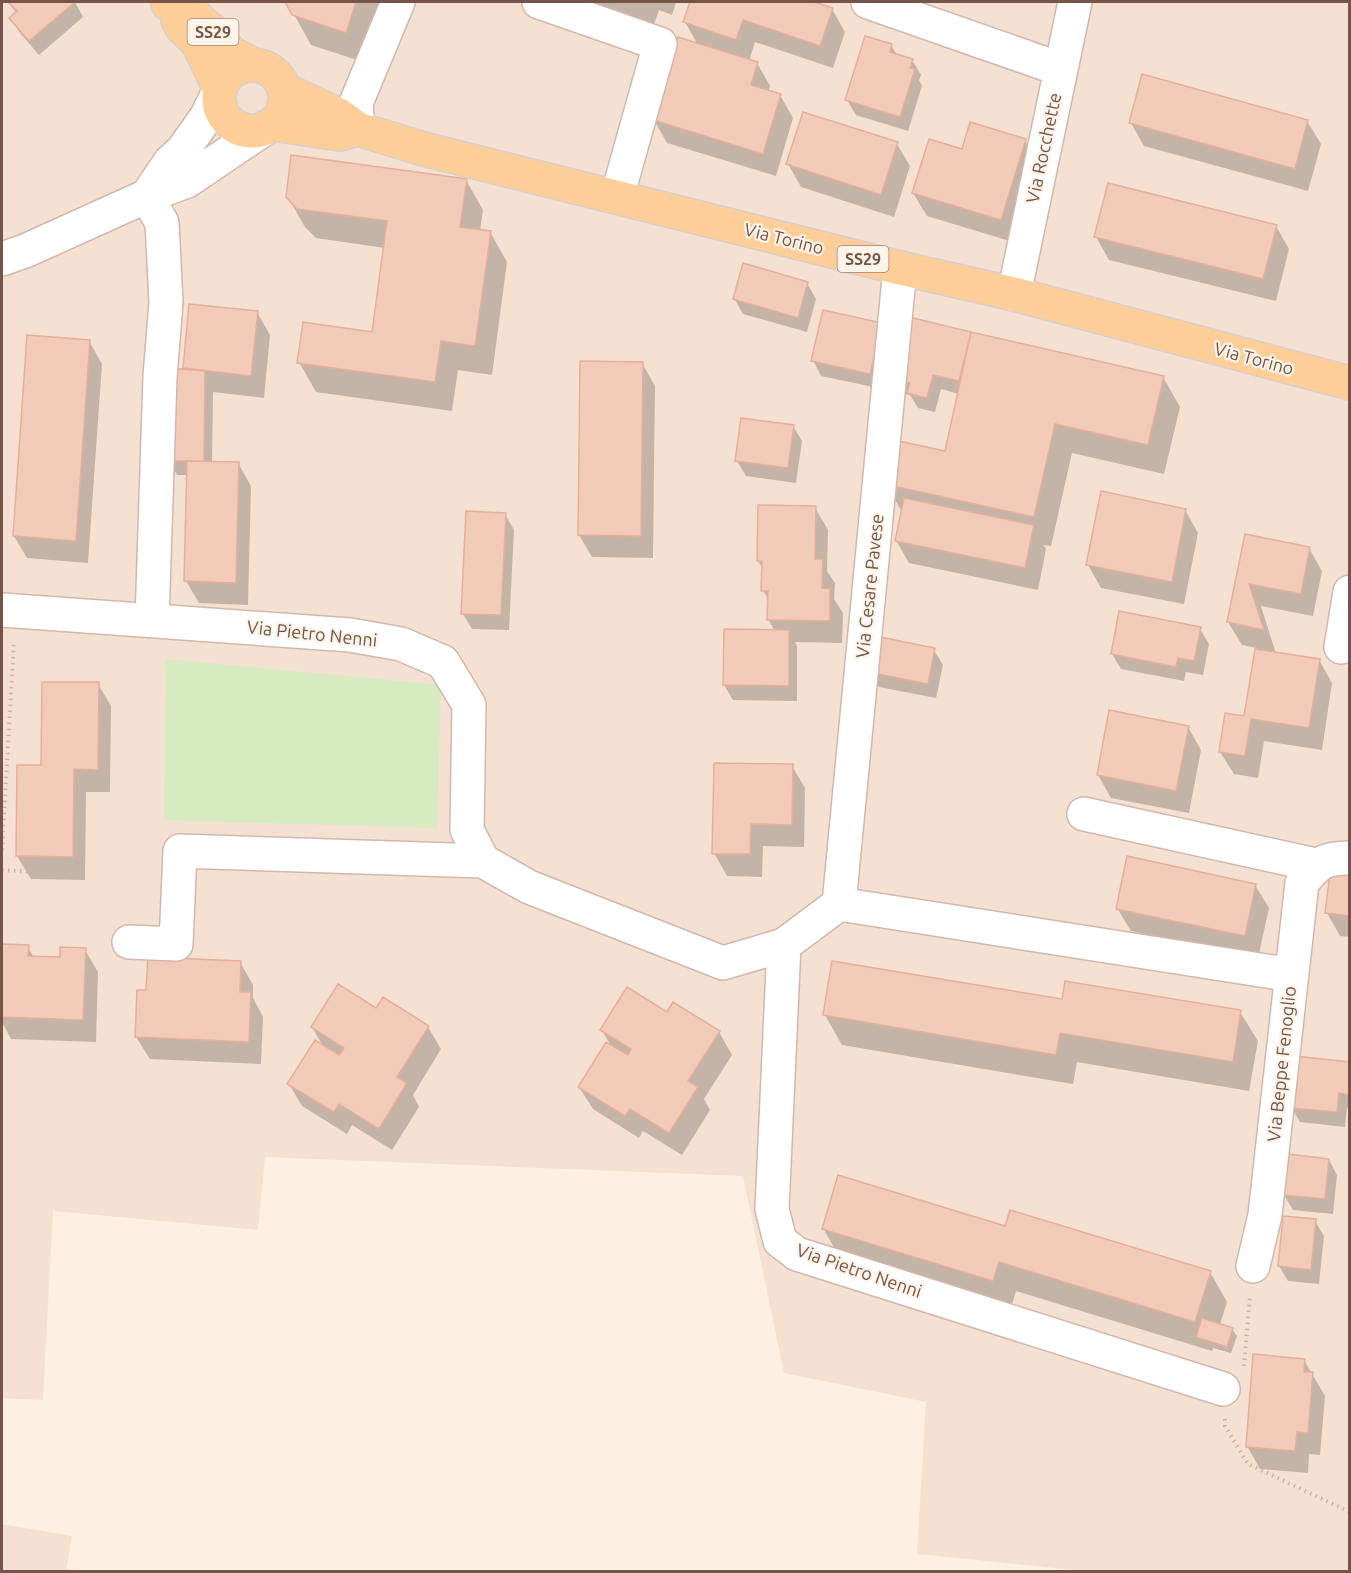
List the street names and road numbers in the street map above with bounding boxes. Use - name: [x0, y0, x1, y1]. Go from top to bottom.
- road number: SS29: [188, 19, 238, 45]
- street label: Via Rocchette: [1022, 91, 1064, 205]
- street label: Via Torino: [742, 218, 826, 258]
- road number: SS29: [838, 246, 888, 272]
- street label: Via Torino: [1212, 338, 1296, 378]
- street label: Via Cesare Pavese: [851, 513, 887, 659]
- street label: Via Pietro Nenni: [246, 616, 378, 650]
- street label: Via Beppe Fenoglio: [1263, 985, 1299, 1143]
- street label: Via Pietro Nenni: [794, 1239, 925, 1301]

